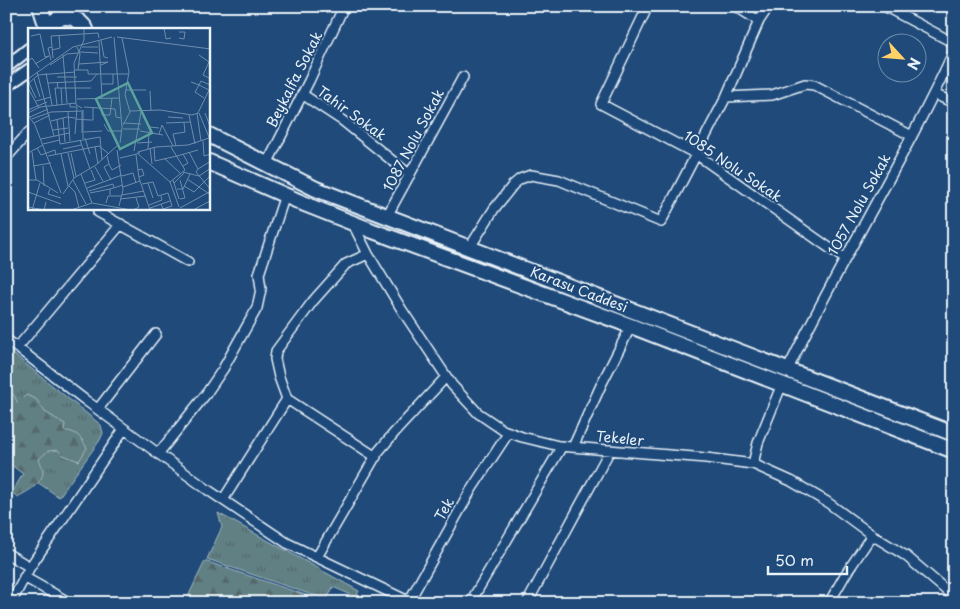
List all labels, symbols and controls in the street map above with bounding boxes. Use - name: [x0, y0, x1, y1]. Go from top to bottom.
- street label: Beykalfa Sokak: [261, 27, 327, 131]
- inset map: [28, 28, 210, 210]
- north arrow: [878, 32, 928, 82]
- text: N: [902, 54, 926, 74]
- street label: Tahir Sokak: [313, 81, 391, 145]
- street label: 1087 Nolu Sokak: [377, 85, 449, 195]
- street label: 1085 Nolu Sokak: [679, 125, 787, 207]
- street label: 1057 Nolu Sokak: [822, 149, 896, 259]
- street label: Karasu Caddesi: [527, 261, 631, 317]
- street label: Tekeler: [595, 425, 646, 451]
- street label: Tek: [429, 493, 459, 524]
- scale bar: [768, 544, 846, 576]
- text: 50 m: [775, 548, 814, 571]

